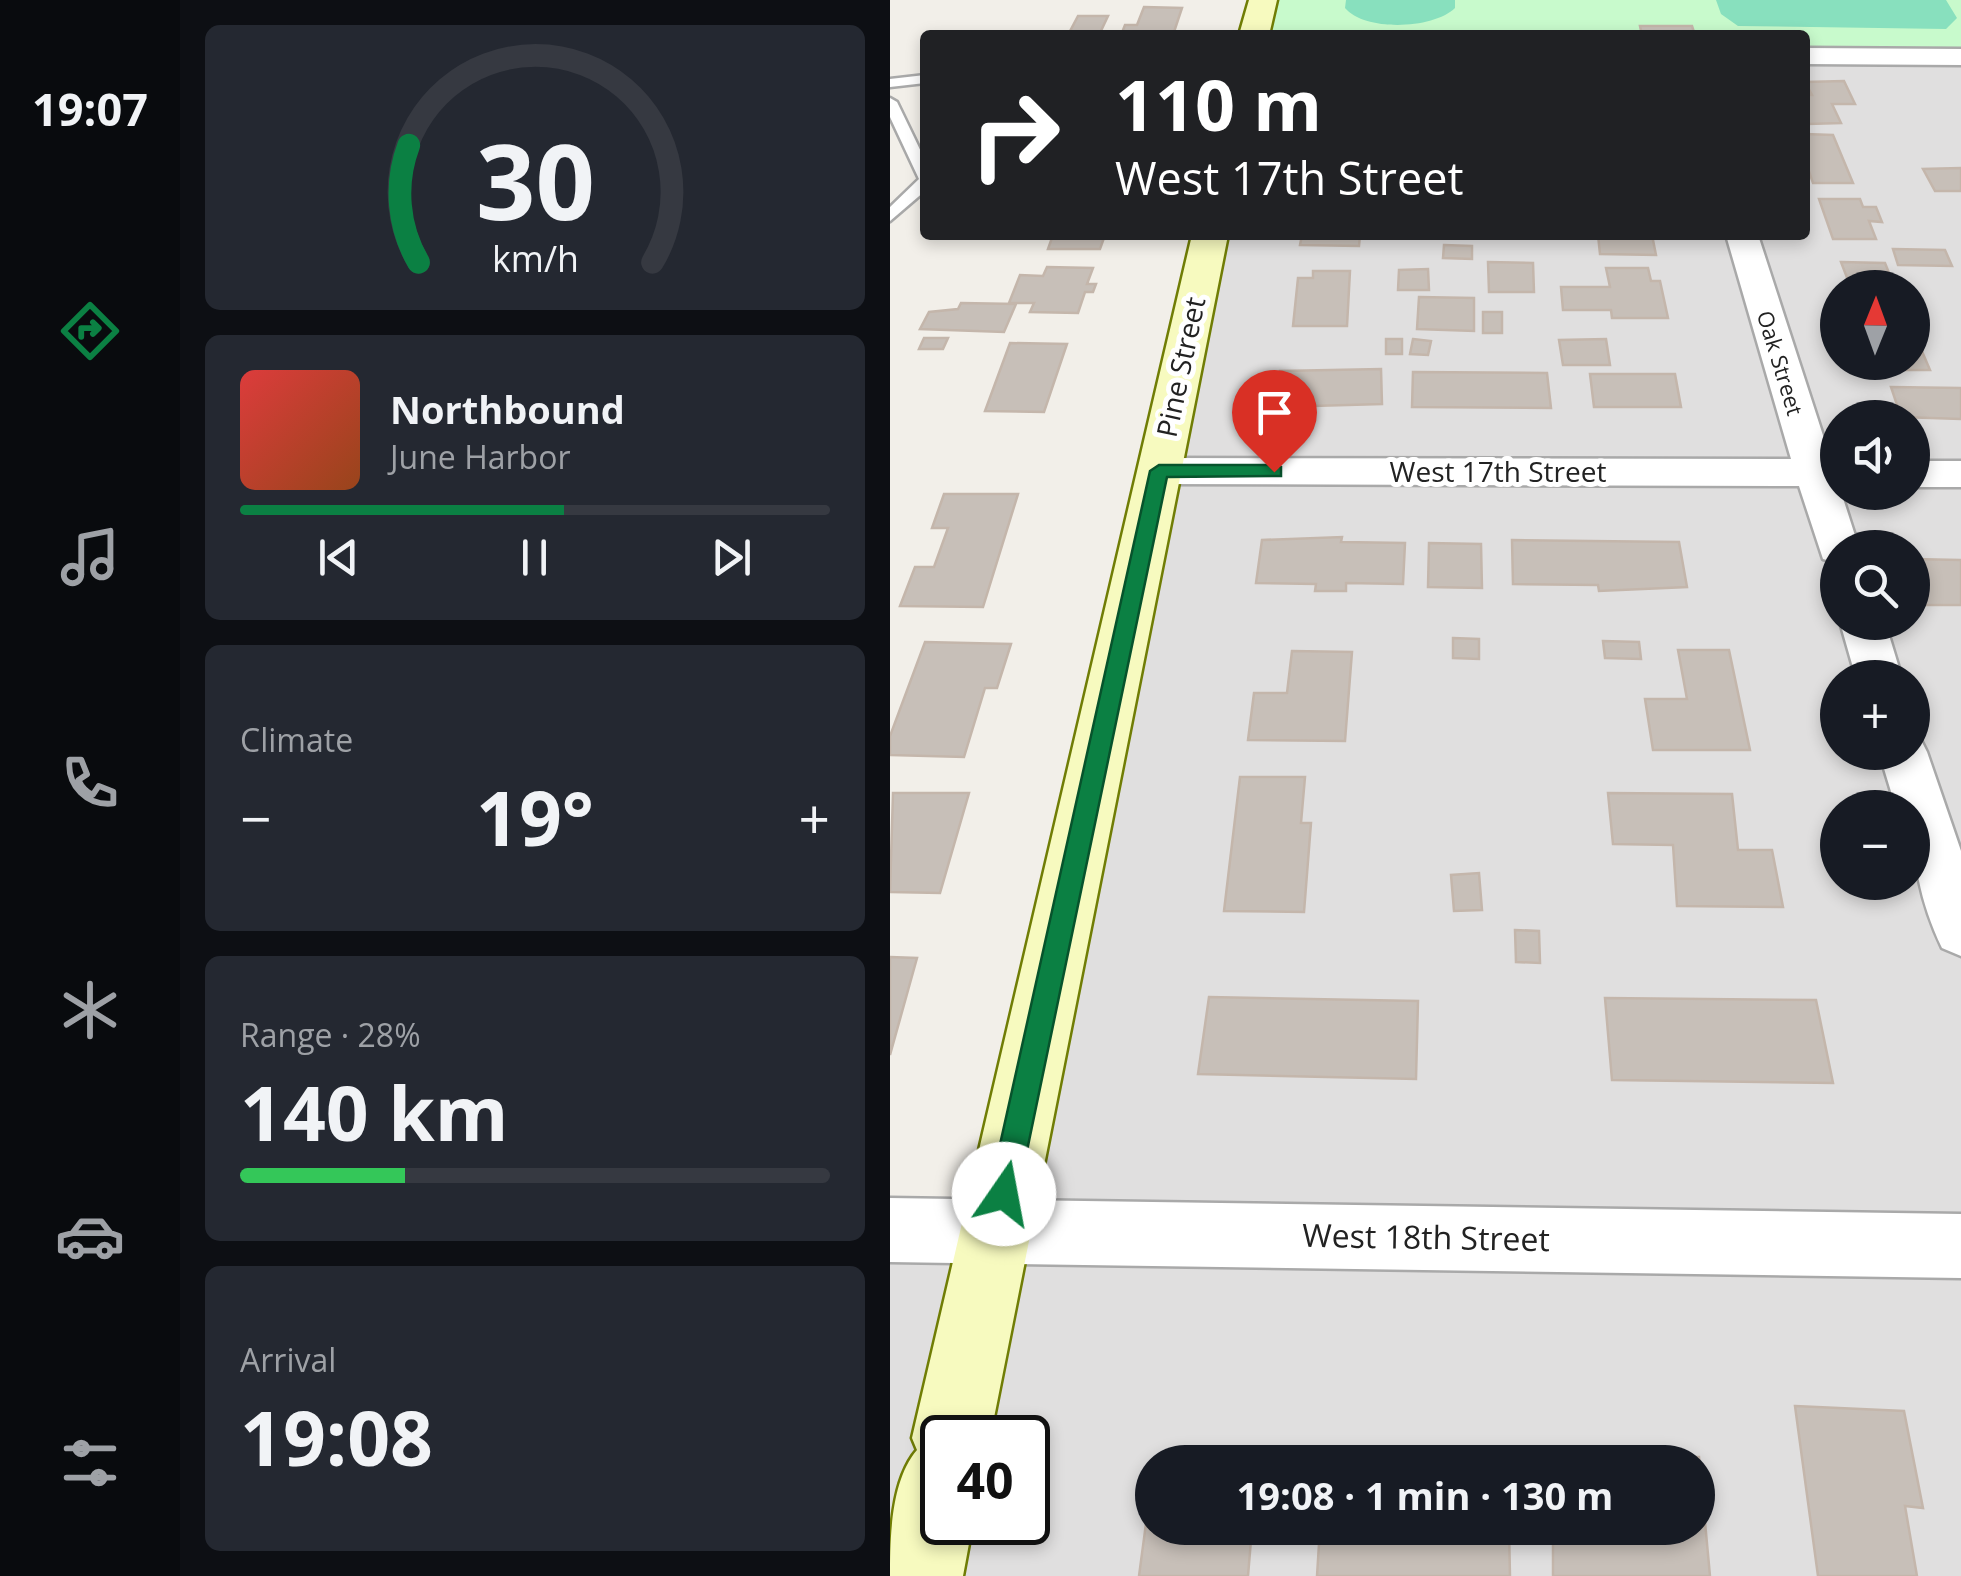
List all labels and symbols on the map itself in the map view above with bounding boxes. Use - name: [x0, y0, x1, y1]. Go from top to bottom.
- north arrow: [1820, 270, 1930, 380]
- street label: Pine Street: [1147, 293, 1213, 440]
- street label: Oak Street: [1751, 307, 1811, 419]
- pin: [1232, 370, 1317, 473]
- street label: West 17th Street: [1390, 452, 1606, 490]
- position arrow: [952, 1142, 1056, 1246]
- street label: West 18th Street: [1302, 1213, 1550, 1260]
- speed limit sign: 40: [920, 1415, 1050, 1545]

